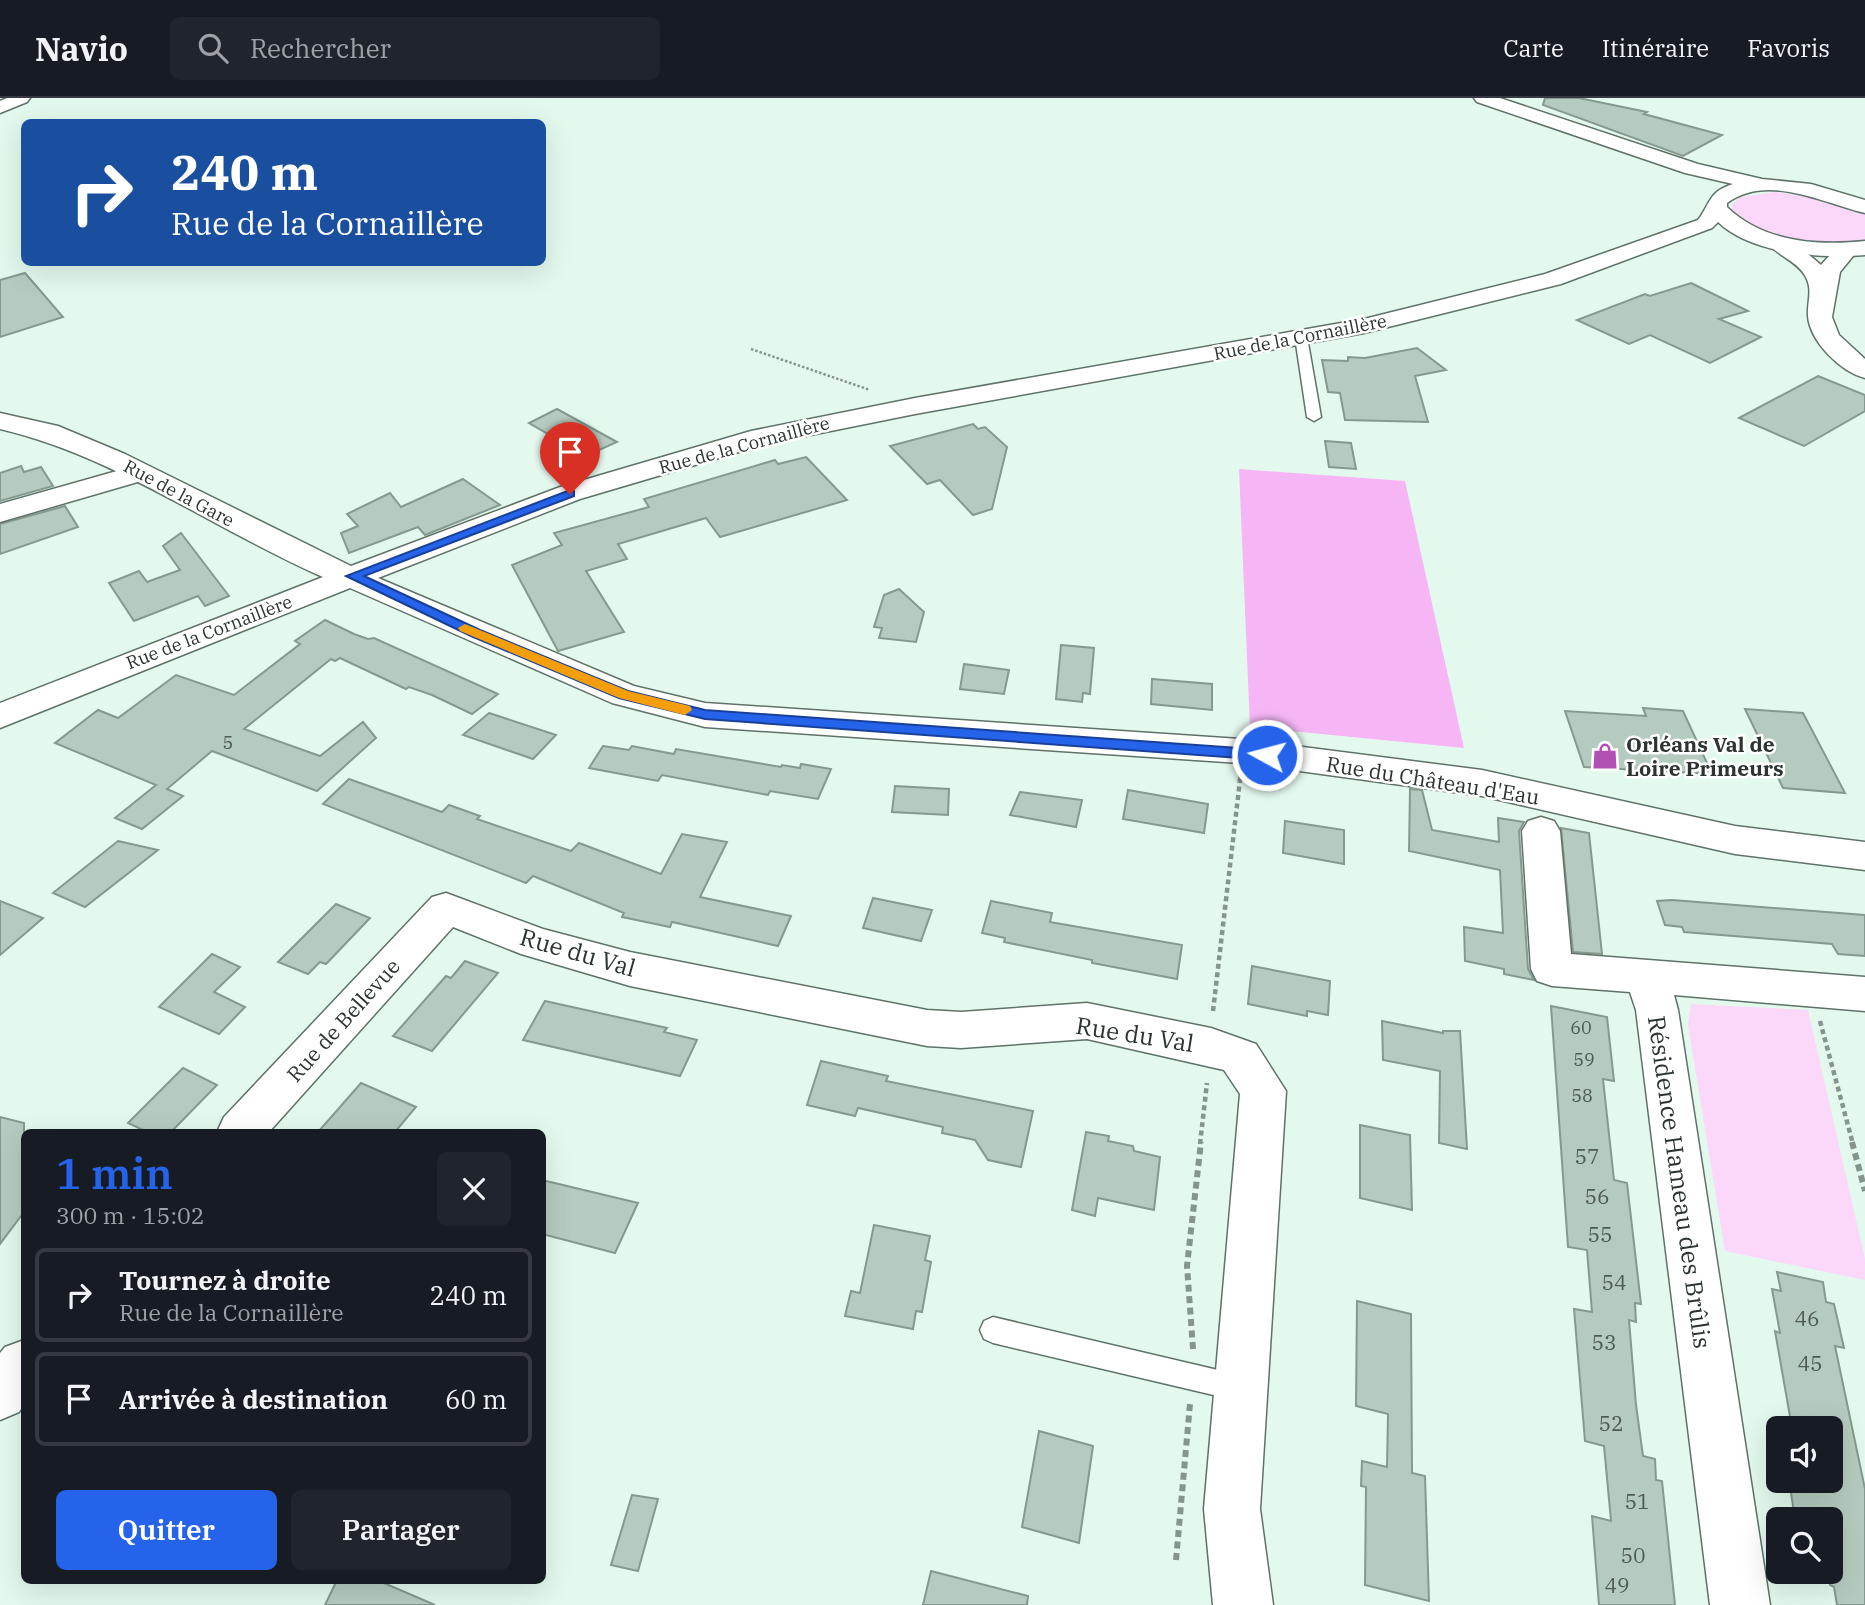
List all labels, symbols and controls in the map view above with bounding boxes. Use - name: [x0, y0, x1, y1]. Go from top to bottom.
- search box: [170, 17, 660, 80]
- text: Navio: [35, 27, 128, 70]
- icon: search: [194, 29, 232, 67]
- text: Rechercher: [250, 31, 391, 65]
- text: Carte: [1503, 32, 1564, 64]
- text: Itinéraire: [1602, 32, 1709, 64]
- text: Favoris: [1747, 32, 1830, 64]
- text: 240 m: [171, 140, 318, 203]
- icon: right: [56, 147, 147, 238]
- text: Rue de la Cornaillère: [171, 202, 484, 244]
- street label: Rue de la Cornaillère: [1211, 309, 1389, 365]
- street label: Rue de la Cornaillère: [656, 411, 832, 479]
- pin: [540, 422, 600, 494]
- icon: arrive: [551, 433, 589, 471]
- street label: Rue de la Gare: [120, 454, 238, 532]
- street label: Rue de la Cornaillère: [123, 590, 295, 674]
- position arrow: [1230, 718, 1304, 792]
- place label: Orléans Val de Loire Primeurs: [1626, 730, 1784, 782]
- house number: 5: [223, 731, 233, 754]
- shop icon: Orléans Val de Loire Primeurs: [1590, 741, 1620, 771]
- street label: Rue du Château d'Eau: [1324, 749, 1542, 811]
- street label: Rue du Val: [516, 920, 640, 984]
- street label: Rue de Bellevue: [280, 952, 406, 1088]
- street label: Rue du Val: [1074, 1009, 1196, 1059]
- street label: Résidence Hameau des Brûlis: [1641, 1013, 1719, 1351]
- house number: 60: [1570, 1016, 1592, 1039]
- house number: 59: [1573, 1048, 1595, 1071]
- house number: 58: [1571, 1084, 1593, 1107]
- house number: 57: [1574, 1142, 1600, 1170]
- text: 1 min: [56, 1146, 173, 1201]
- button: close: [437, 1152, 511, 1226]
- house number: 56: [1584, 1182, 1610, 1210]
- text: 300 m · 15:02: [56, 1200, 205, 1230]
- house number: 55: [1587, 1220, 1613, 1248]
- text: Tournez à droite: [119, 1263, 331, 1297]
- house number: 54: [1601, 1268, 1627, 1296]
- icon: right: [60, 1276, 98, 1314]
- text: 240 m: [429, 1278, 507, 1312]
- text: Rue de la Cornaillère: [119, 1297, 344, 1327]
- house number: 46: [1794, 1304, 1820, 1332]
- house number: 53: [1591, 1328, 1617, 1356]
- house number: 45: [1797, 1349, 1823, 1377]
- icon: arrive: [60, 1380, 98, 1418]
- text: Arrivée à destination: [119, 1382, 388, 1416]
- text: 60 m: [445, 1382, 507, 1416]
- house number: 52: [1598, 1409, 1624, 1437]
- map controls: [1766, 1416, 1843, 1584]
- button: sound: [1766, 1416, 1843, 1493]
- house number: 51: [1624, 1487, 1650, 1515]
- button: Quitter: [56, 1490, 277, 1570]
- button: Partager: [291, 1490, 511, 1570]
- button: search: [1766, 1507, 1843, 1584]
- house number: 50: [1620, 1541, 1646, 1569]
- house number: 49: [1604, 1571, 1630, 1599]

